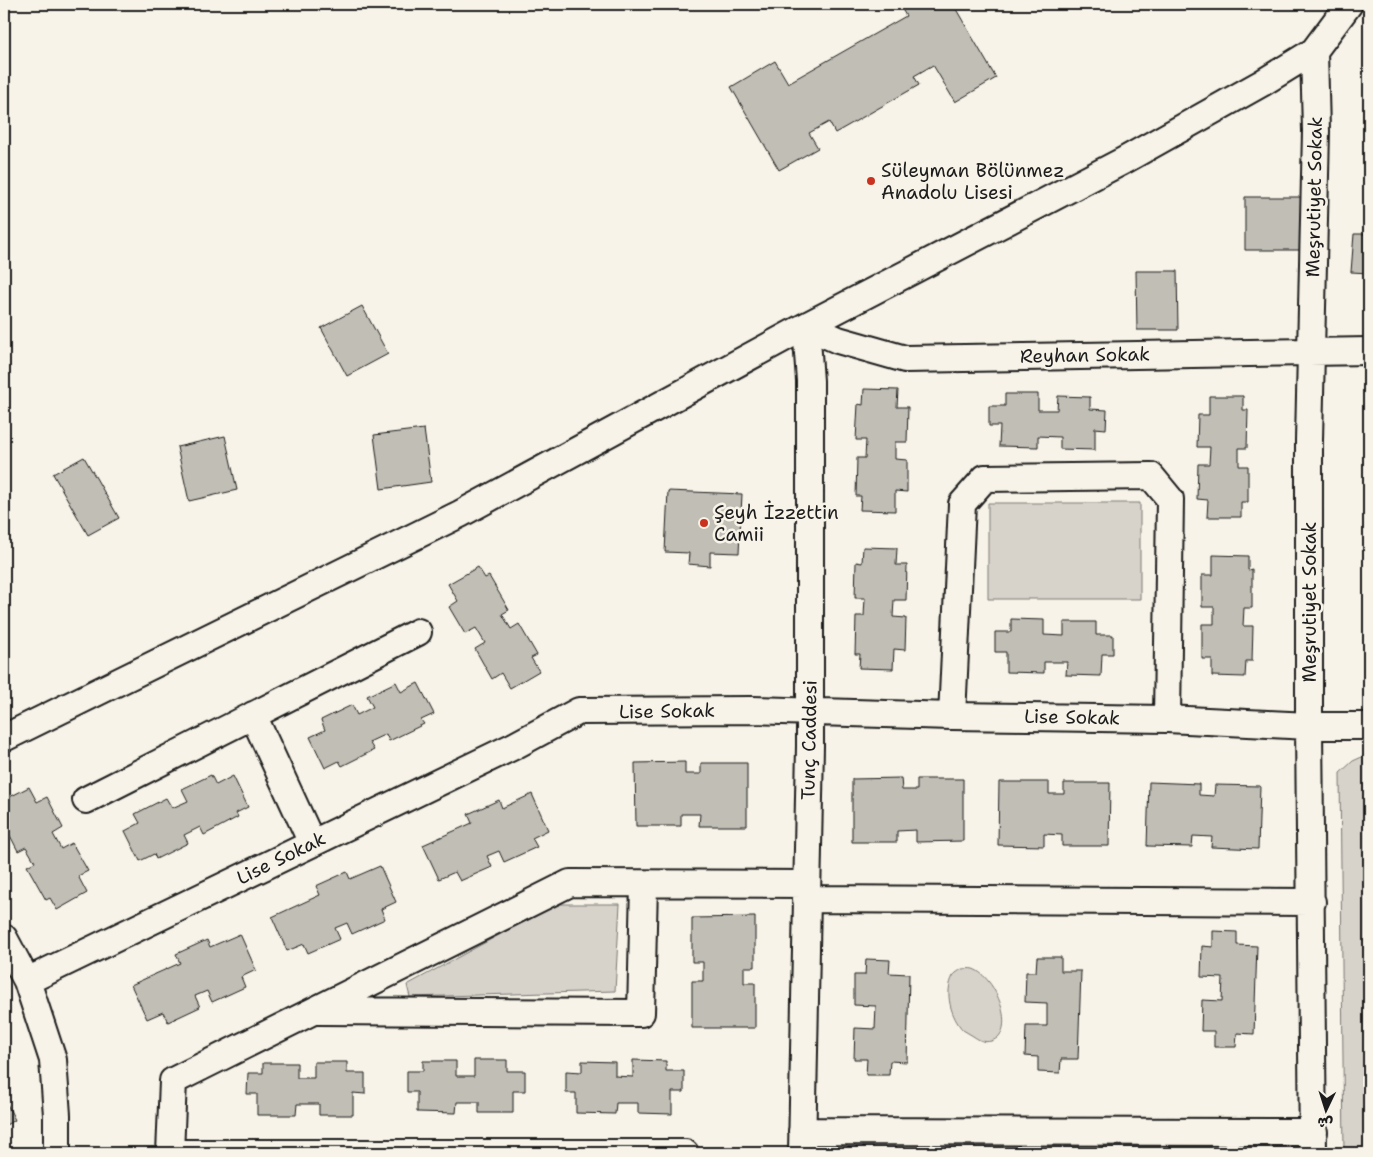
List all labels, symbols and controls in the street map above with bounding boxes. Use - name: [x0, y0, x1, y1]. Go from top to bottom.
- street label: Meşrutiyet Sokak: [1300, 116, 1328, 278]
- place label: Süleyman Bölünmez Anadolu Lisesi: [881, 158, 1064, 205]
- marker: Süleyman Bölünmez Anadolu Lisesi: [865, 175, 877, 187]
- street label: Reyhan Sokak: [1020, 341, 1150, 369]
- place label: Şeyh İzzettin Camii: [714, 500, 839, 547]
- marker: Şeyh İzzettin Camii: [698, 517, 710, 529]
- street label: Meşrutiyet Sokak: [1297, 521, 1322, 682]
- street label: Tunç Caddesi: [795, 680, 823, 800]
- street label: Lise Sokak: [619, 698, 715, 724]
- street label: Lise Sokak: [1024, 704, 1120, 730]
- street label: Lise Sokak: [232, 826, 330, 890]
- north arrow: [1300, 1084, 1350, 1134]
- text: ش: [1317, 1113, 1333, 1132]

